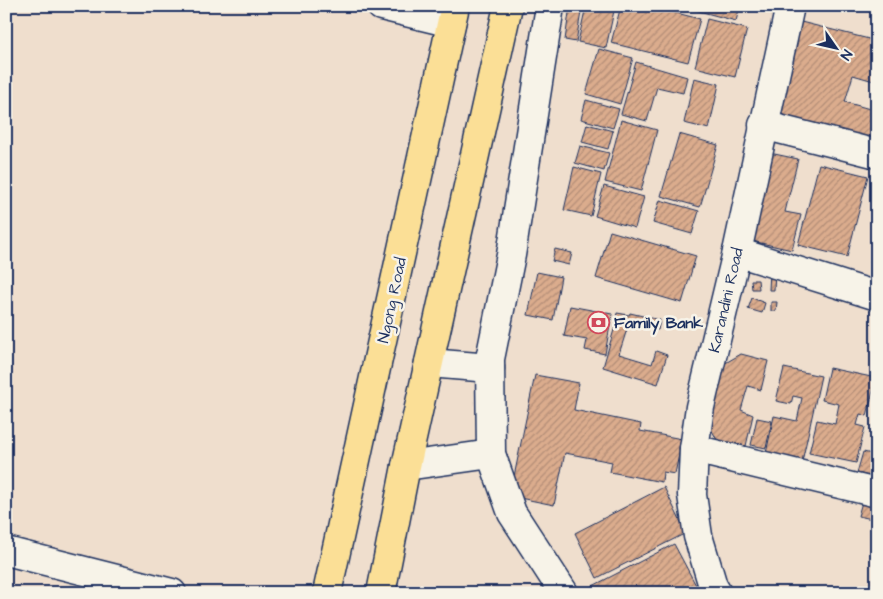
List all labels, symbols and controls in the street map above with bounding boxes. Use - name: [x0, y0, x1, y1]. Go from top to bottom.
- north arrow: [810, 22, 860, 72]
- text: N: [835, 45, 857, 64]
- street label: Karandini Road: [703, 246, 749, 355]
- street label: Ngong Road: [372, 256, 413, 345]
- bank icon: Family Bank: [586, 310, 610, 334]
- place label: Family Bank: [614, 312, 703, 335]

